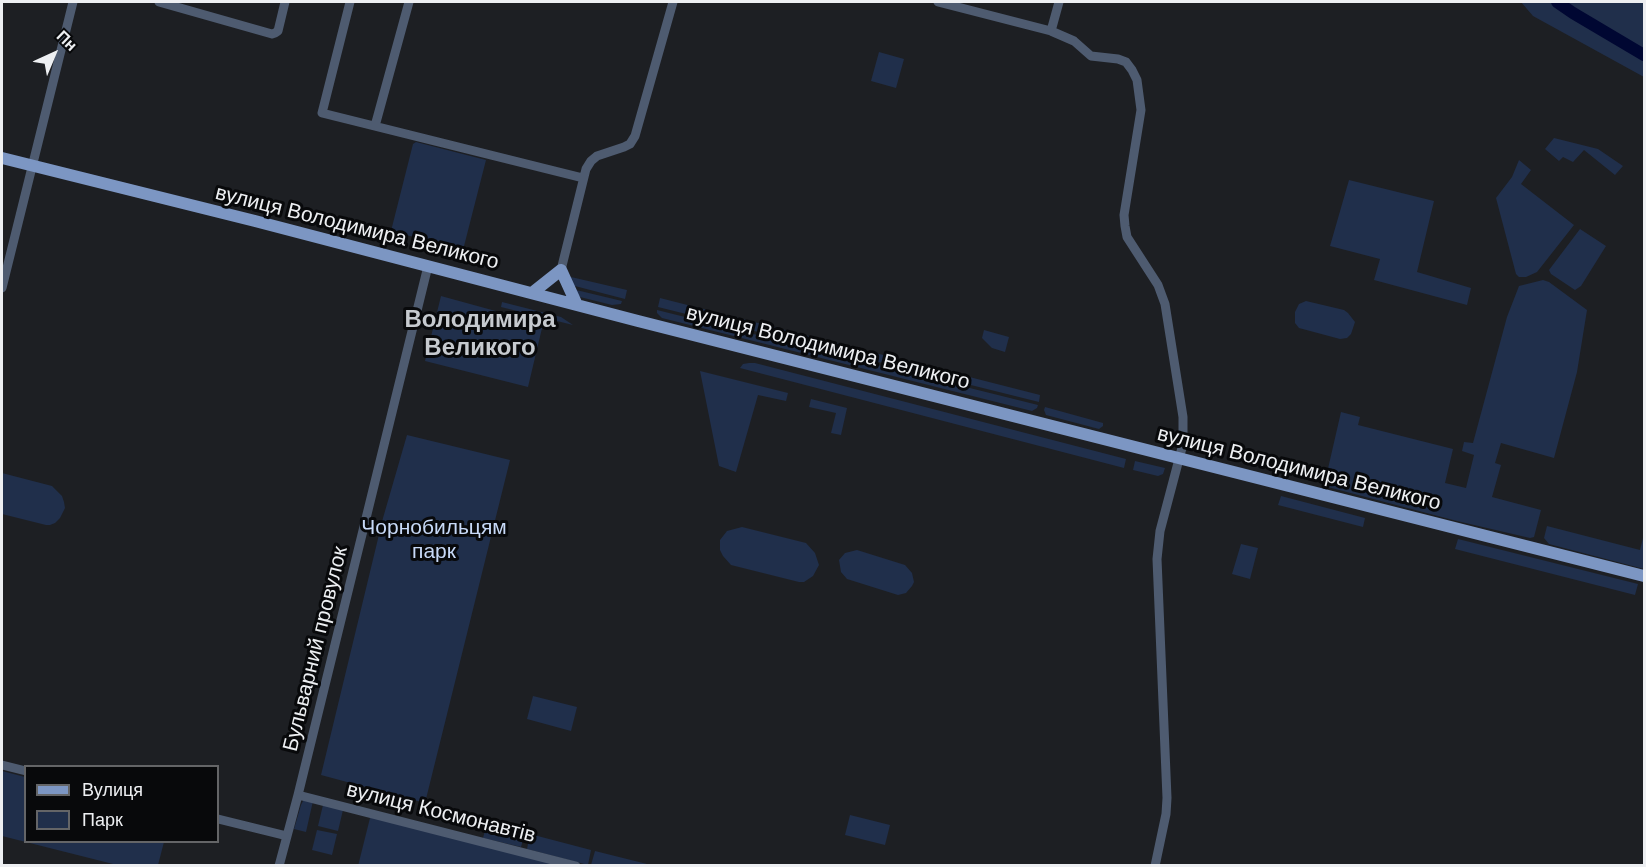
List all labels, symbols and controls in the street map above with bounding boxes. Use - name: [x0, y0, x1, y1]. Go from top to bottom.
- north arrow: [24, 24, 84, 84]
- text: Пн: [53, 27, 80, 54]
- street label: вулиця Володимира Великого: [213, 181, 501, 275]
- street label: вулиця Володимира Великого: [684, 301, 972, 395]
- district label: Володимира Великого: [404, 306, 556, 362]
- street label: вулиця Володимира Великого: [1155, 422, 1443, 516]
- park label: Чорнобильцям парк: [361, 515, 507, 565]
- street label: Бульварний провулок: [278, 544, 354, 754]
- legend: [24, 765, 219, 843]
- street label: вулиця Космонавтів: [344, 777, 538, 849]
- text: Вулиця: [82, 780, 143, 800]
- text: Парк: [82, 810, 123, 830]

